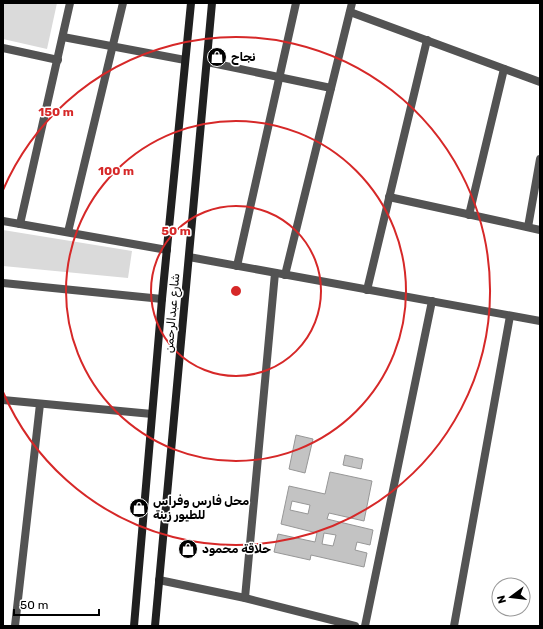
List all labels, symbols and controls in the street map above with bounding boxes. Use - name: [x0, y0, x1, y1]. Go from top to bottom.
- shop icon: نجاح: [206, 46, 228, 68]
- place label: نجاح: [231, 50, 256, 65]
- text: 150 m: [38, 105, 74, 119]
- text: 100 m: [98, 164, 134, 178]
- text: 50 m: [161, 224, 191, 238]
- street label: شارع عبدالرحمن: [162, 272, 184, 354]
- centre of rings: [229, 284, 243, 298]
- place label: محل فارس وفراس للطيور زينة: [153, 494, 249, 522]
- shop icon: محل فارس وفراس للطيور زينة: [128, 497, 150, 519]
- shop icon: حلاقة محمود: [177, 538, 199, 560]
- place label: حلاقة محمود: [202, 542, 271, 556]
- north arrow: [491, 577, 531, 617]
- scale bar: [14, 591, 99, 617]
- text: N: [494, 594, 509, 605]
- text: 50 m: [20, 598, 48, 612]

